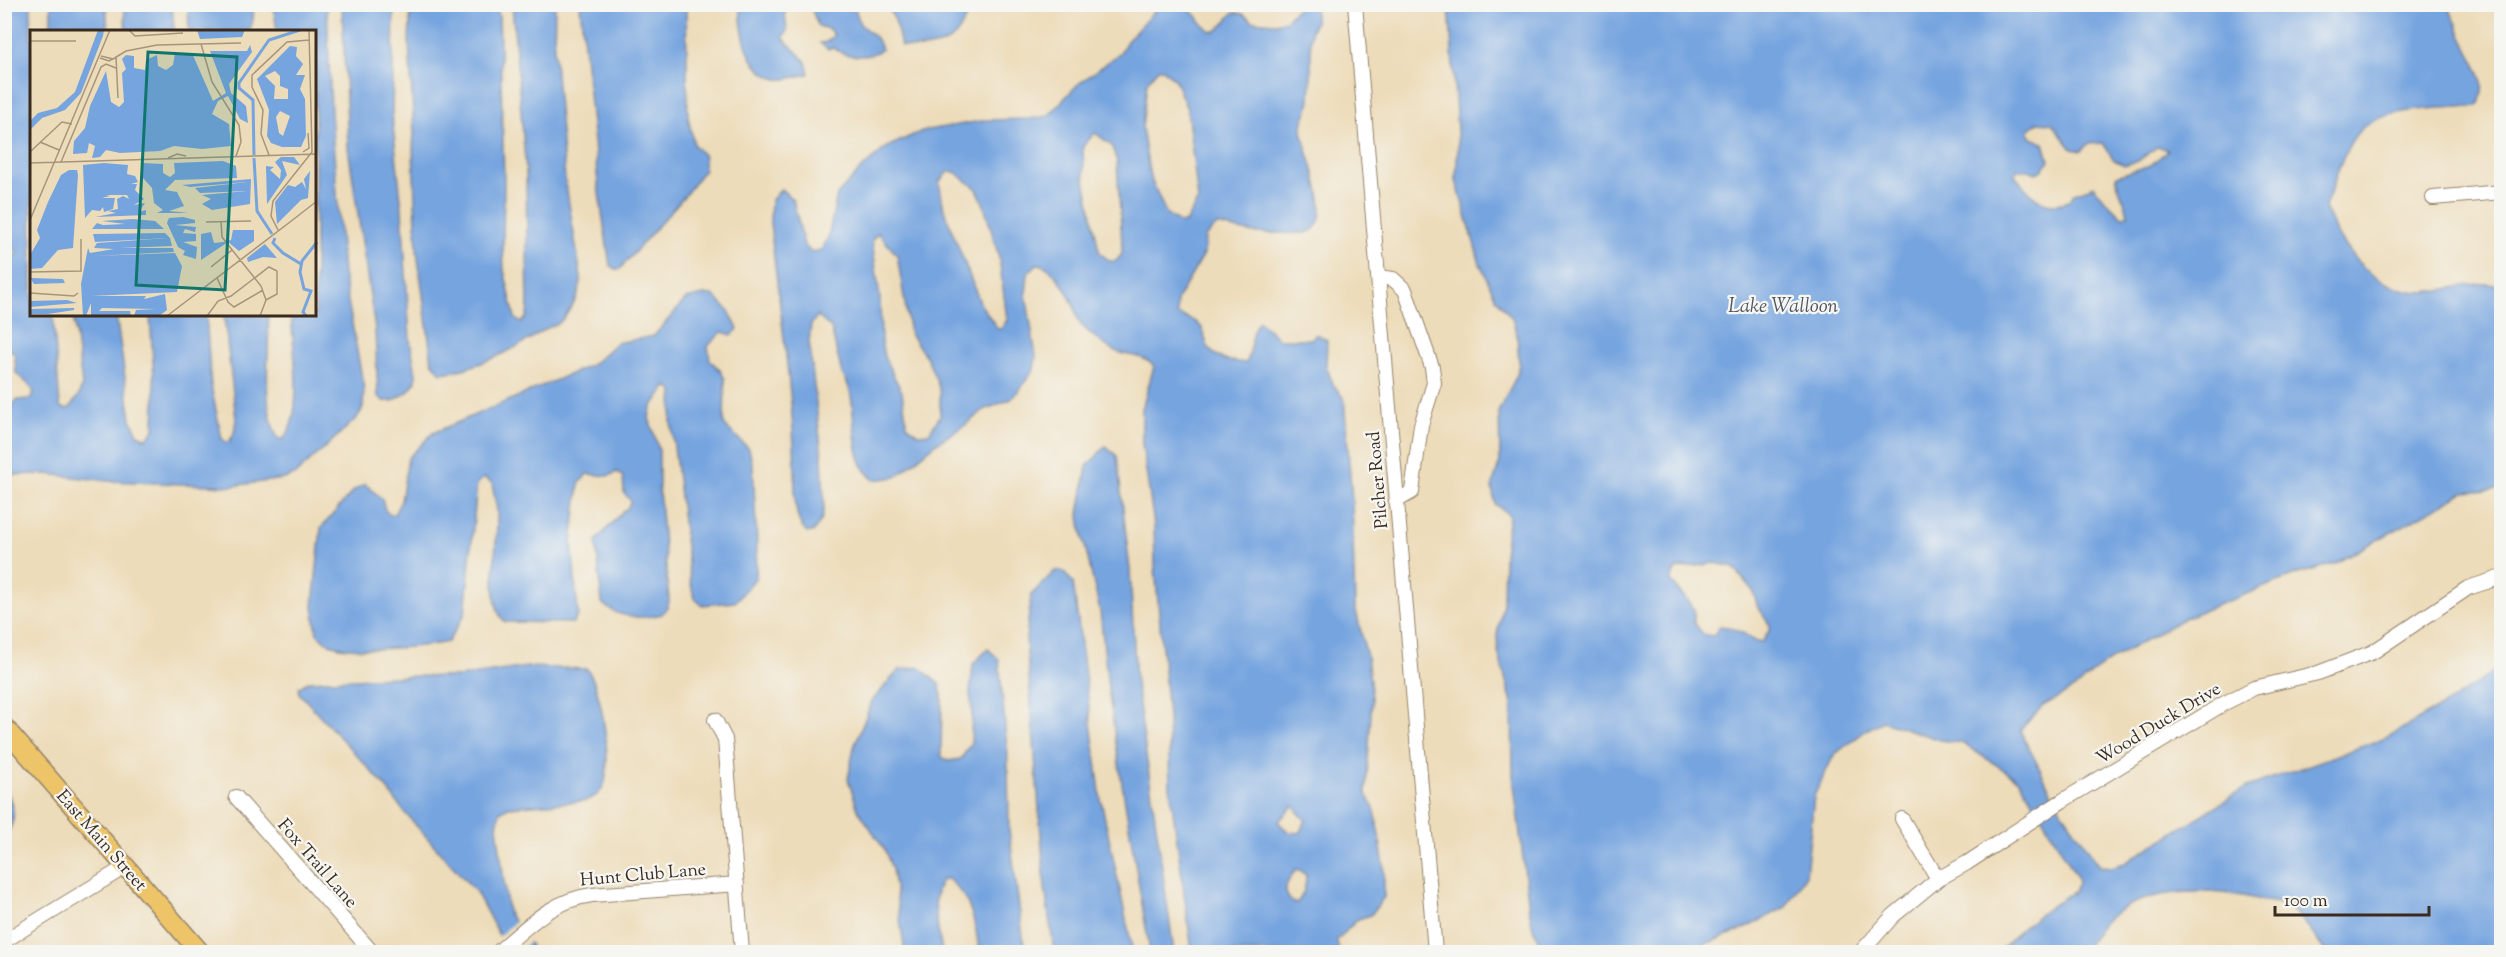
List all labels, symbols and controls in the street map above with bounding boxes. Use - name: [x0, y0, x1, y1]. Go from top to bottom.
- inset map: [30, 30, 316, 316]
- water label: Lake Walloon: [1728, 293, 1839, 322]
- street label: Pilcher Road: [1362, 430, 1396, 530]
- street label: Wood Duck Drive: [2092, 677, 2226, 772]
- street label: East Main Street: [49, 785, 152, 898]
- street label: Fox Trail Lane: [270, 814, 363, 915]
- street label: Hunt Club Lane: [579, 858, 707, 894]
- scale bar: [2275, 879, 2430, 917]
- text: 100 m: [2284, 889, 2328, 915]

